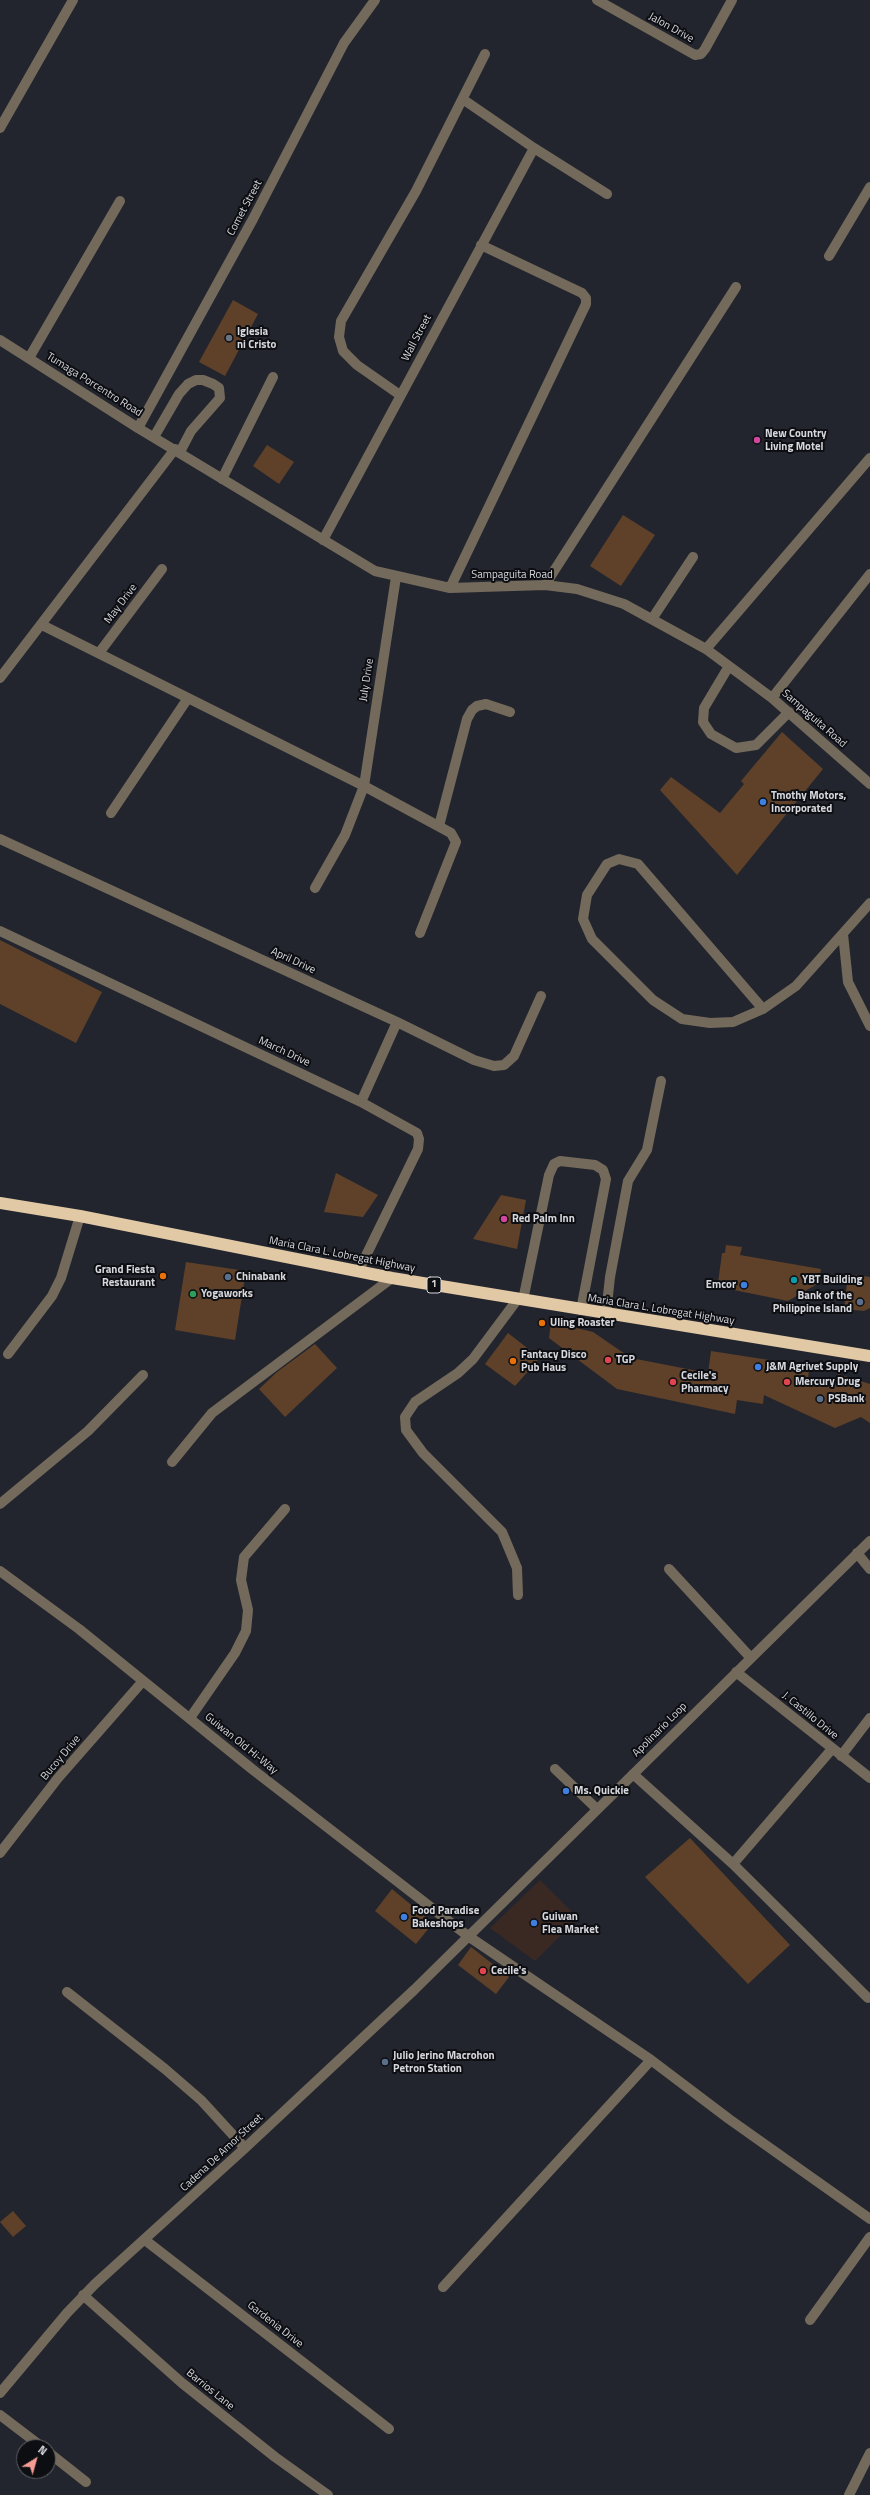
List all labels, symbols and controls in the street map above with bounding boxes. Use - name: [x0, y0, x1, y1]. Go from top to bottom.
- street label: Jalon Drive: [646, 10, 696, 46]
- street label: Comet Street: [225, 178, 265, 238]
- street label: Wall Street: [399, 312, 435, 364]
- place label: Iglesia ni Cristo: [237, 325, 276, 351]
- marker: Iglesia ni Cristo: [224, 333, 234, 343]
- street label: Tumaga Porcentro Road: [44, 350, 144, 420]
- place label: New Country Living Motel: [765, 427, 827, 453]
- marker: New Country Living Motel: [752, 435, 762, 445]
- street label: Sampaguita Road: [471, 568, 553, 582]
- street label: May Drive: [102, 581, 140, 627]
- street label: July Drive: [357, 658, 377, 702]
- street label: Sampaguita Road: [779, 687, 849, 751]
- place label: Tmothy Motors, Incorporated: [771, 789, 847, 815]
- marker: Tmothy Motors, Incorporated: [758, 797, 768, 807]
- street label: April Drive: [269, 945, 317, 977]
- street label: March Drive: [256, 1034, 312, 1070]
- place label: Red Palm Inn: [512, 1212, 575, 1226]
- marker: Red Palm Inn: [499, 1214, 509, 1224]
- street label: Maria Clara L. Lobregat Highway: [268, 1234, 416, 1276]
- place label: Grand Fiesta Restaurant: [95, 1263, 155, 1289]
- place label: Chinabank: [236, 1270, 286, 1284]
- marker: Grand Fiesta Restaurant: [158, 1271, 168, 1281]
- marker: Chinabank: [223, 1272, 233, 1282]
- place label: YBT Building: [802, 1273, 862, 1287]
- marker: YBT Building: [789, 1275, 799, 1285]
- road number: 1: [427, 1277, 441, 1293]
- place label: Emcor: [706, 1278, 736, 1292]
- marker: Emcor: [739, 1280, 749, 1290]
- place label: Yogaworks: [201, 1287, 253, 1301]
- marker: Yogaworks: [188, 1289, 198, 1299]
- place label: Bank of the Philippine Island: [773, 1289, 852, 1315]
- street label: Maria Clara L. Lobregat Highway: [587, 1292, 735, 1328]
- marker: Bank of the Philippine Island: [855, 1297, 865, 1307]
- place label: Uling Roaster: [550, 1316, 614, 1330]
- marker: Uling Roaster: [537, 1318, 547, 1328]
- place label: Fantacy Disco Pub Haus: [521, 1348, 587, 1374]
- place label: TGP: [616, 1353, 635, 1367]
- marker: TGP: [603, 1355, 613, 1365]
- marker: Fantacy Disco Pub Haus: [508, 1356, 518, 1366]
- place label: J&M Agrivet Supply: [766, 1360, 858, 1374]
- marker: J&M Agrivet Supply: [753, 1362, 763, 1372]
- place label: Cecile's Pharmacy: [681, 1369, 729, 1395]
- place label: Mercury Drug: [795, 1375, 860, 1389]
- marker: Cecile's Pharmacy: [668, 1377, 678, 1387]
- marker: Mercury Drug: [782, 1377, 792, 1387]
- place label: PSBank: [828, 1392, 865, 1406]
- marker: PSBank: [815, 1394, 825, 1404]
- street label: J. Castillo Drive: [779, 1689, 841, 1743]
- street label: Apolinario Loop: [630, 1700, 690, 1760]
- street label: Guiwan Old Hi-Way: [202, 1711, 280, 1777]
- street label: Bucoy Drive: [38, 1733, 84, 1783]
- place label: Ms. Quickie: [574, 1784, 629, 1798]
- marker: Ms. Quickie: [561, 1786, 571, 1796]
- place label: Food Paradise Bakeshops: [412, 1904, 479, 1930]
- place label: Guiwan Flea Market: [542, 1910, 599, 1936]
- marker: Food Paradise Bakeshops: [399, 1912, 409, 1922]
- marker: Guiwan Flea Market: [529, 1918, 539, 1928]
- place label: Cecile's: [491, 1964, 527, 1978]
- marker: Cecile's: [478, 1966, 488, 1976]
- place label: Julio Jerino Macrohon Petron Station: [393, 2049, 495, 2075]
- marker: Julio Jerino Macrohon Petron Station: [380, 2057, 390, 2067]
- street label: Cadena De Amor Street: [178, 2111, 266, 2195]
- street label: Gardenia Drive: [244, 2299, 306, 2351]
- street label: Barrios Lane: [183, 2367, 237, 2413]
- north arrow: [16, 2439, 56, 2479]
- text: N: [35, 2442, 50, 2459]

